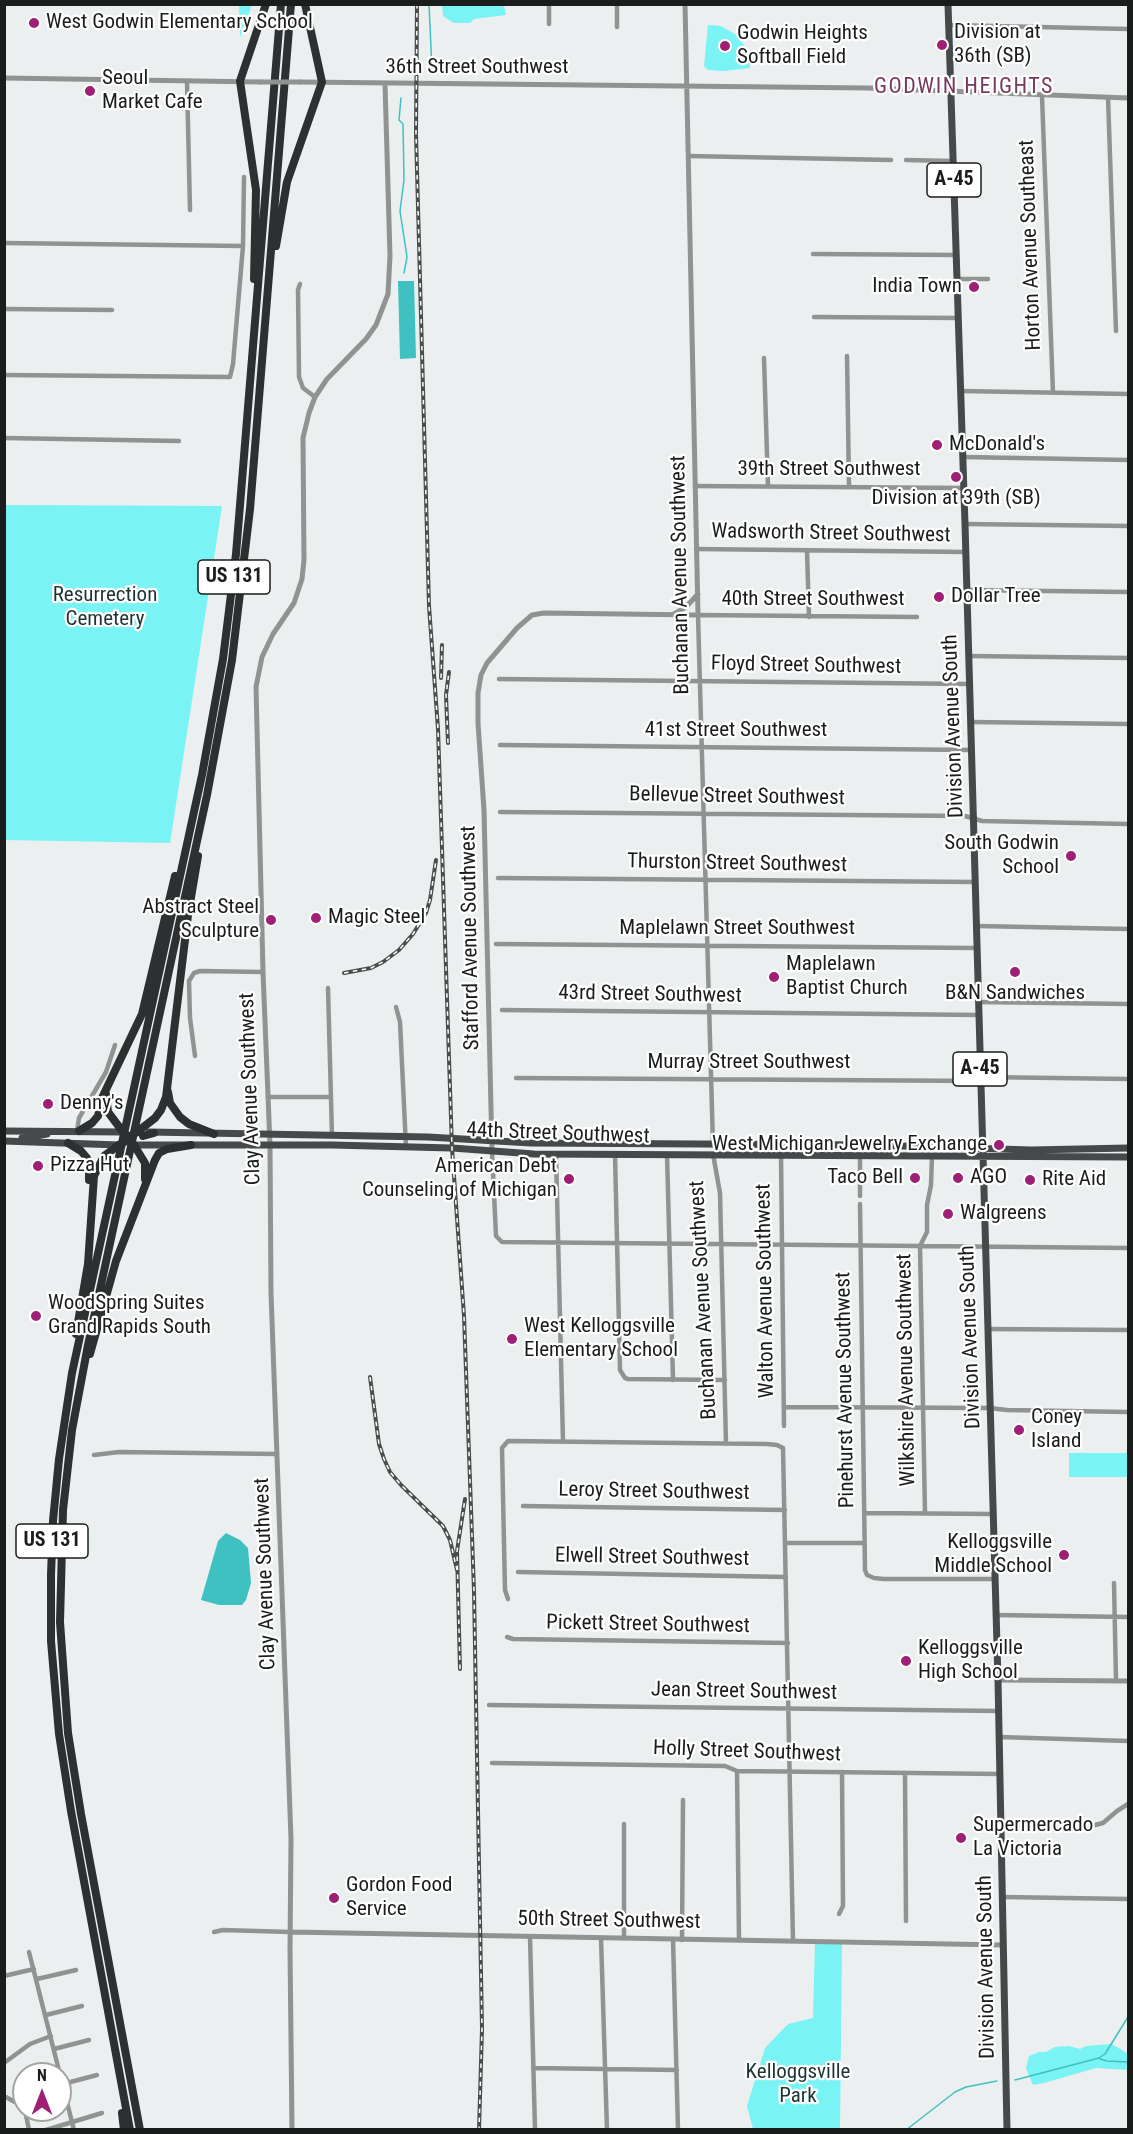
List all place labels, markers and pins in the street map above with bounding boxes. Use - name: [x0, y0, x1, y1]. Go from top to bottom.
- place label: West Godwin Elementary School: [46, 10, 313, 36]
- marker: West Godwin Elementary School: [27, 16, 41, 30]
- place label: Division at 36th (SB): [954, 20, 1041, 70]
- place label: Godwin Heights Softball Field: [737, 21, 868, 71]
- marker: Division at 36th (SB): [935, 38, 949, 52]
- marker: Godwin Heights Softball Field: [718, 39, 732, 53]
- place label: Seoul Market Cafe: [102, 66, 203, 116]
- marker: Seoul Market Cafe: [83, 84, 97, 98]
- place label: India Town: [872, 274, 962, 300]
- marker: India Town: [967, 280, 981, 294]
- place label: McDonald's: [949, 432, 1045, 458]
- marker: McDonald's: [930, 438, 944, 452]
- marker: Division at 39th (SB): [949, 470, 963, 484]
- place label: Division at 39th (SB): [871, 486, 1041, 512]
- place label: Dollar Tree: [951, 584, 1040, 610]
- marker: Dollar Tree: [932, 590, 946, 604]
- place label: South Godwin School: [944, 831, 1059, 881]
- marker: South Godwin School: [1064, 849, 1078, 863]
- place label: Abstract Steel Sculpture: [142, 895, 259, 945]
- place label: Magic Steel: [328, 905, 425, 931]
- marker: Magic Steel: [309, 911, 323, 925]
- marker: Abstract Steel Sculpture: [264, 913, 278, 927]
- place label: Maplelawn Baptist Church: [786, 952, 908, 1002]
- marker: B&N Sandwiches: [1008, 965, 1022, 979]
- marker: Maplelawn Baptist Church: [767, 970, 781, 984]
- place label: B&N Sandwiches: [945, 981, 1085, 1007]
- place label: Denny's: [60, 1091, 124, 1117]
- marker: Denny's: [41, 1097, 55, 1111]
- place label: West Michigan Jewelry Exchange: [712, 1132, 987, 1158]
- marker: West Michigan Jewelry Exchange: [992, 1138, 1006, 1152]
- place label: Pizza Hut: [50, 1153, 129, 1179]
- place label: American Debt Counseling of Michigan: [362, 1154, 557, 1204]
- marker: Pizza Hut: [31, 1159, 45, 1173]
- place label: Taco Bell: [827, 1165, 903, 1191]
- place label: AGO: [970, 1165, 1007, 1191]
- place label: Rite Aid: [1042, 1167, 1106, 1193]
- marker: Taco Bell: [908, 1171, 922, 1185]
- marker: AGO: [951, 1171, 965, 1185]
- marker: American Debt Counseling of Michigan: [562, 1172, 576, 1186]
- marker: Rite Aid: [1023, 1173, 1037, 1187]
- place label: Walgreens: [960, 1201, 1047, 1227]
- marker: Walgreens: [941, 1207, 955, 1221]
- place label: WoodSpring Suites Grand Rapids South: [48, 1291, 211, 1341]
- marker: WoodSpring Suites Grand Rapids South: [29, 1309, 43, 1323]
- place label: West Kelloggsville Elementary School: [524, 1314, 678, 1364]
- marker: West Kelloggsville Elementary School: [505, 1332, 519, 1346]
- place label: Coney Island: [1031, 1405, 1082, 1455]
- marker: Coney Island: [1012, 1423, 1026, 1437]
- place label: Kelloggsville Middle School: [934, 1530, 1052, 1580]
- marker: Kelloggsville Middle School: [1057, 1548, 1071, 1562]
- place label: Kelloggsville High School: [918, 1636, 1023, 1686]
- marker: Kelloggsville High School: [899, 1654, 913, 1668]
- place label: Supermercado La Victoria: [973, 1813, 1093, 1863]
- marker: Supermercado La Victoria: [954, 1831, 968, 1845]
- place label: Gordon Food Service: [346, 1873, 452, 1923]
- marker: Gordon Food Service: [327, 1891, 341, 1905]

